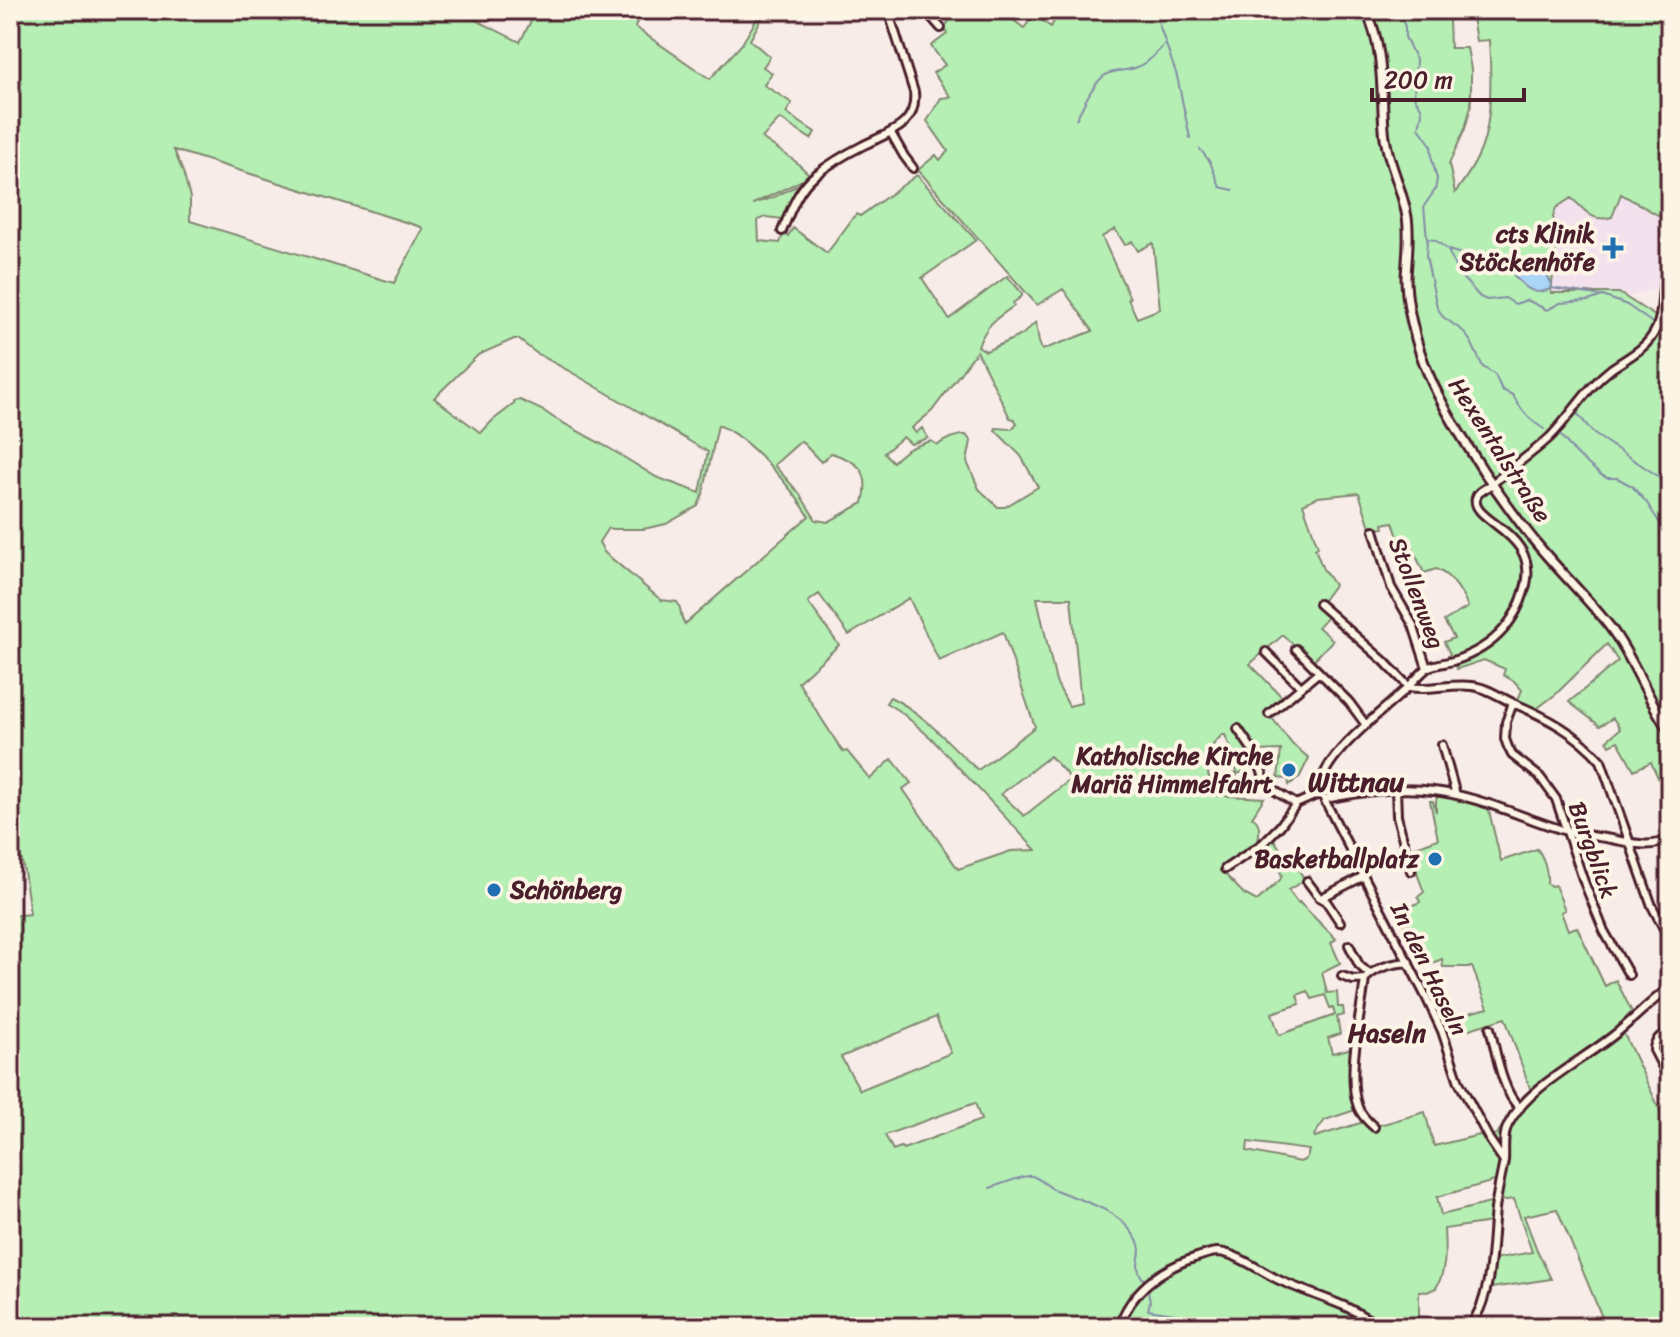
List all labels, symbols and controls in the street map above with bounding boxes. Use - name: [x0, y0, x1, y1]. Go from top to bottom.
- scale bar: [1372, 52, 1524, 102]
- text: 200 m: [1384, 59, 1453, 101]
- place label: cts Klinik Stöckenhöfe: [1459, 213, 1596, 283]
- marker: cts Klinik Stöckenhöfe: [1602, 237, 1624, 259]
- street label: Hexentalstraße: [1437, 369, 1563, 531]
- street label: Stollenweg: [1376, 531, 1458, 655]
- place label: Katholische Kirche Mariä Himmelfahrt: [1071, 735, 1273, 805]
- district label: Wittnau: [1308, 757, 1405, 806]
- marker: Katholische Kirche Mariä Himmelfahrt: [1280, 761, 1298, 779]
- street label: Burgblick: [1556, 795, 1630, 905]
- place label: Basketballplatz: [1254, 838, 1421, 880]
- marker: Basketballplatz: [1426, 850, 1444, 868]
- place label: Schönberg: [509, 869, 622, 911]
- marker: Schönberg: [485, 881, 503, 899]
- street label: In den Haseln: [1384, 897, 1474, 1041]
- district label: Haseln: [1348, 1017, 1426, 1049]

